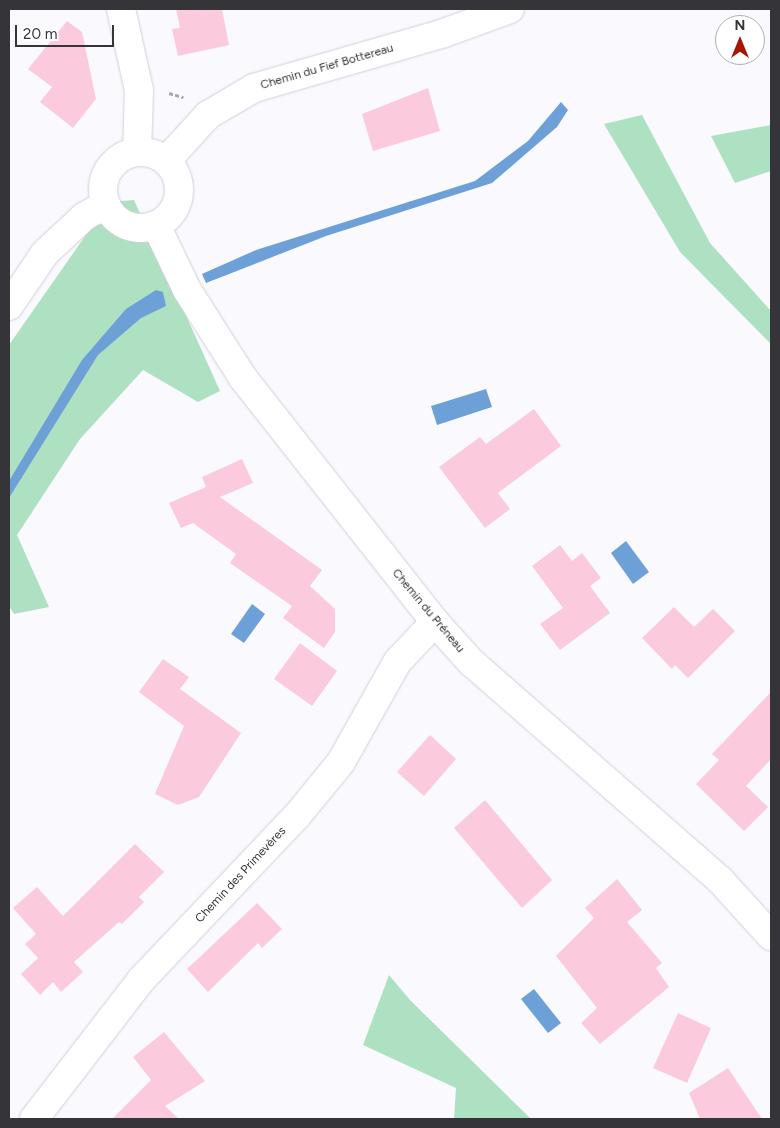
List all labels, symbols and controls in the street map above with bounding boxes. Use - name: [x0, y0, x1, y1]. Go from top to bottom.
- scale bar: [18, 15, 116, 47]
- north arrow: [715, 15, 765, 65]
- text: N: [735, 17, 745, 34]
- text: 20 m: [23, 25, 57, 43]
- street label: Chemin du Fief Bottereau: [259, 41, 395, 93]
- street label: Chemin du Préneau: [389, 566, 467, 656]
- street label: Chemin des Primevères: [193, 824, 289, 926]

